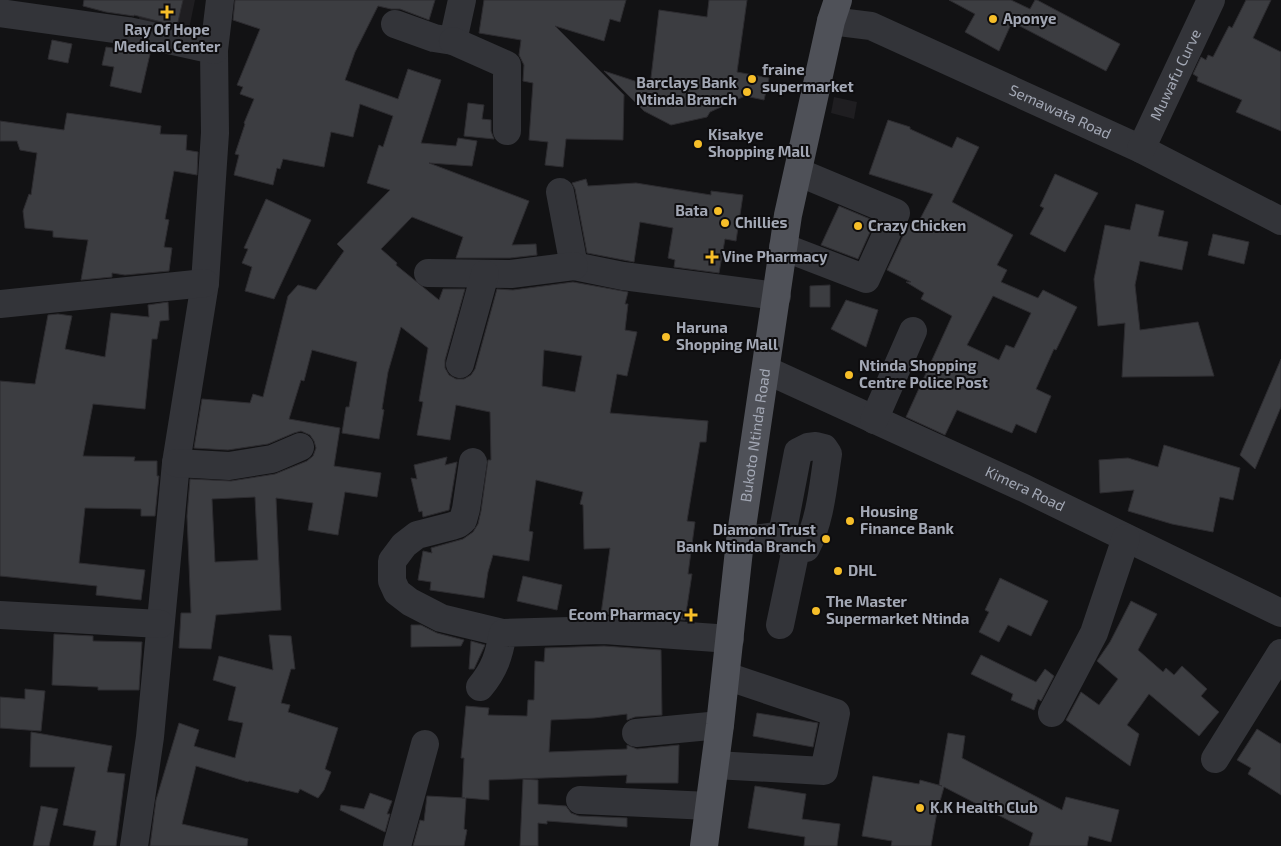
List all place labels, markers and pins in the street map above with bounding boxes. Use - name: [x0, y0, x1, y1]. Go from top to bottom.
- marker: Ray Of Hope Medical Center: [160, 5, 174, 19]
- place label: Aponye: [1003, 9, 1056, 28]
- marker: Aponye: [987, 13, 999, 25]
- place label: Ray Of Hope Medical Center: [114, 20, 221, 55]
- place label: fraine supermarket: [762, 60, 854, 95]
- place label: Barclays Bank Ntinda Branch: [636, 73, 738, 108]
- marker: fraine supermarket: [746, 73, 758, 85]
- marker: Barclays Bank Ntinda Branch: [741, 86, 753, 98]
- place label: Kisakye Shopping Mall: [708, 125, 810, 160]
- marker: Kisakye Shopping Mall: [692, 138, 704, 150]
- place label: Bata: [675, 201, 708, 219]
- marker: Bata: [712, 205, 724, 217]
- place label: Chillies: [735, 213, 787, 231]
- place label: Crazy Chicken: [868, 216, 966, 235]
- marker: Chillies: [719, 217, 731, 229]
- marker: Crazy Chicken: [852, 220, 864, 232]
- place label: Vine Pharmacy: [722, 247, 828, 266]
- marker: Vine Pharmacy: [706, 251, 718, 263]
- place label: Haruna Shopping Mall: [676, 318, 778, 353]
- marker: Haruna Shopping Mall: [660, 331, 672, 343]
- place label: Ntinda Shopping Centre Police Post: [859, 356, 988, 391]
- marker: Ntinda Shopping Centre Police Post: [843, 369, 855, 381]
- place label: Housing Finance Bank: [860, 502, 954, 537]
- marker: Housing Finance Bank: [844, 515, 856, 527]
- place label: Diamond Trust Bank Ntinda Branch: [676, 520, 816, 555]
- marker: Diamond Trust Bank Ntinda Branch: [820, 533, 832, 545]
- place label: DHL: [848, 561, 877, 579]
- marker: DHL: [832, 565, 844, 577]
- place label: The Master Supermarket Ntinda: [826, 592, 969, 627]
- place label: Ecom Pharmacy: [568, 605, 682, 624]
- marker: The Master Supermarket Ntinda: [810, 605, 822, 617]
- marker: Ecom Pharmacy: [685, 609, 697, 621]
- place label: K.K Health Club: [930, 798, 1038, 816]
- marker: K.K Health Club: [914, 802, 926, 814]

